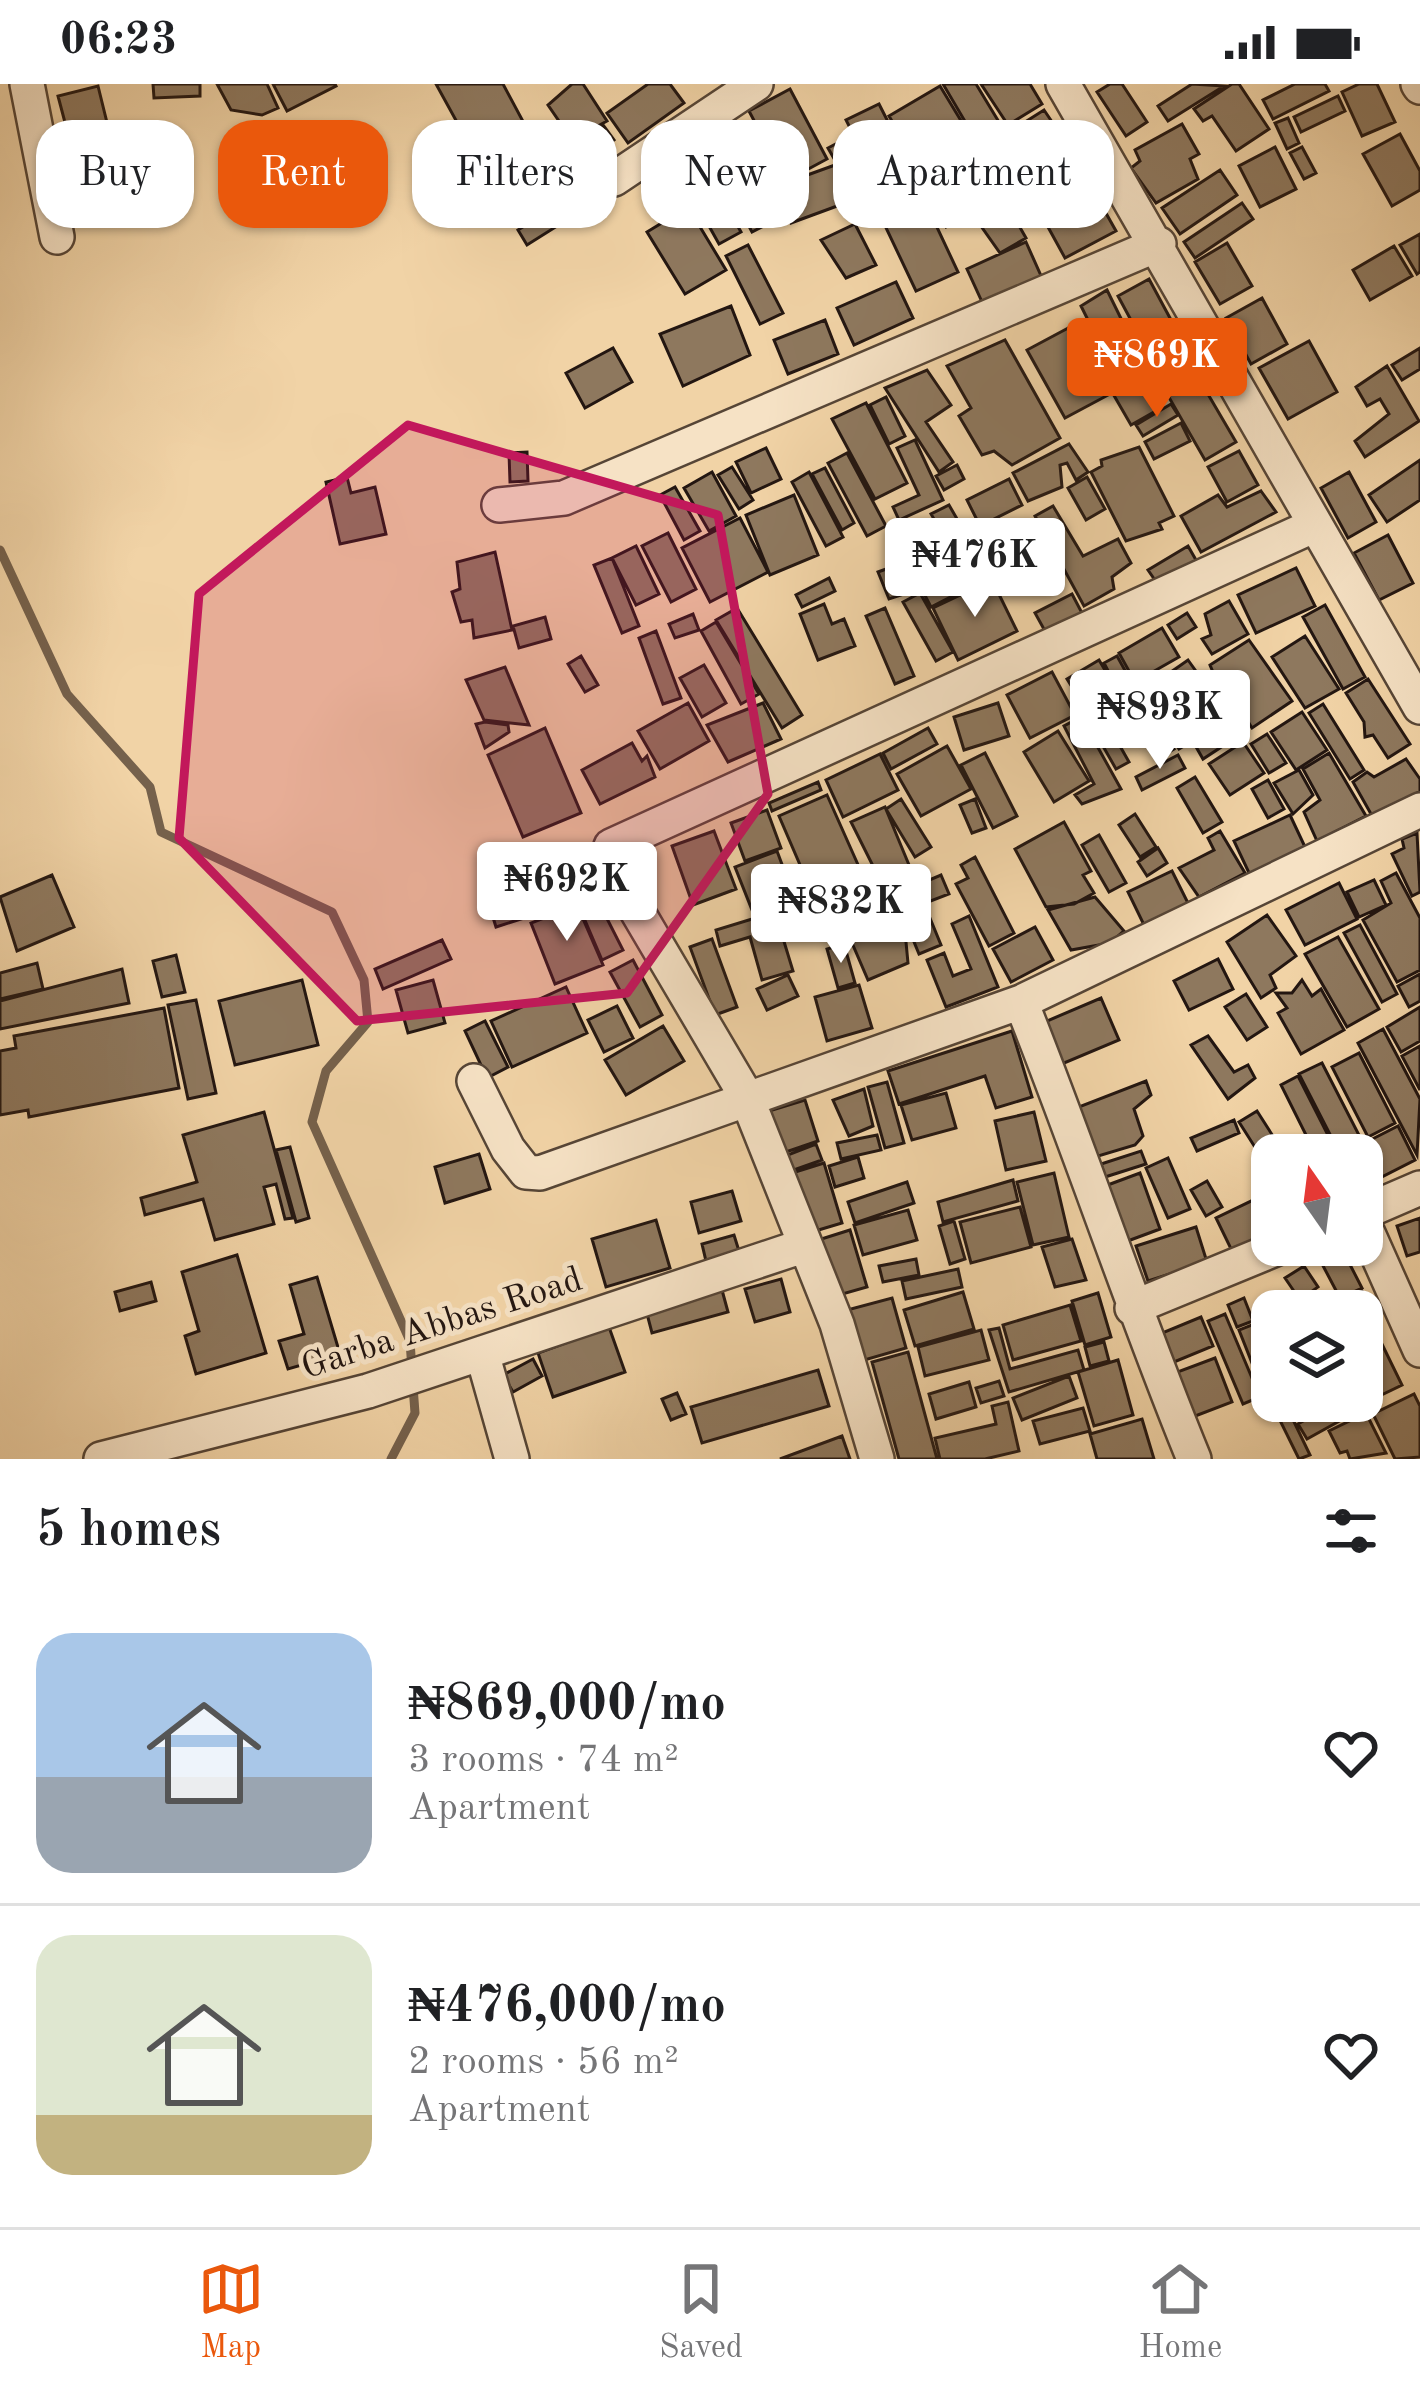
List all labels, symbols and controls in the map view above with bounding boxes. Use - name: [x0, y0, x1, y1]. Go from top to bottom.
- text: 06:23: [60, 19, 177, 64]
- chip: Buy: [36, 120, 194, 228]
- chip: Rent: [218, 120, 388, 228]
- chip: Filters: [412, 120, 617, 228]
- chip: New: [641, 120, 809, 228]
- chip: Apartment: [833, 120, 1114, 228]
- pin: ₦869K: [1073, 318, 1241, 420]
- text: ₦869K: [1094, 337, 1220, 376]
- pin: ₦476K: [891, 518, 1059, 620]
- text: ₦476K: [912, 537, 1038, 576]
- pin: ₦893K: [1076, 670, 1244, 772]
- text: ₦893K: [1097, 689, 1223, 728]
- pin: ₦692K: [483, 842, 651, 944]
- text: ₦692K: [504, 861, 630, 900]
- pin: ₦832K: [757, 864, 925, 966]
- text: ₦832K: [778, 883, 904, 922]
- north arrow: [1251, 1134, 1383, 1266]
- map controls: [1251, 1134, 1383, 1422]
- street label: Garba Abbas Road: [297, 1262, 587, 1387]
- button: layers: [1251, 1290, 1383, 1422]
- icon: filters: [1318, 1498, 1384, 1564]
- text: 5 homes: [36, 1506, 221, 1557]
- text: ₦869,000/mo: [408, 1680, 726, 1731]
- icon: home: [132, 1681, 276, 1825]
- icon: heart: [1318, 1720, 1384, 1786]
- text: 3 rooms · 74 m²: [408, 1741, 679, 1780]
- text: Apartment: [408, 1789, 591, 1828]
- text: ₦476,000/mo: [408, 1982, 726, 2033]
- icon: home: [132, 1983, 276, 2127]
- icon: heart: [1318, 2022, 1384, 2088]
- text: 2 rooms · 56 m²: [408, 2043, 679, 2082]
- text: Apartment: [408, 2091, 591, 2130]
- tab: Map: [198, 2256, 264, 2369]
- tab: Saved: [659, 2256, 743, 2369]
- tab: Home: [1139, 2256, 1222, 2369]

